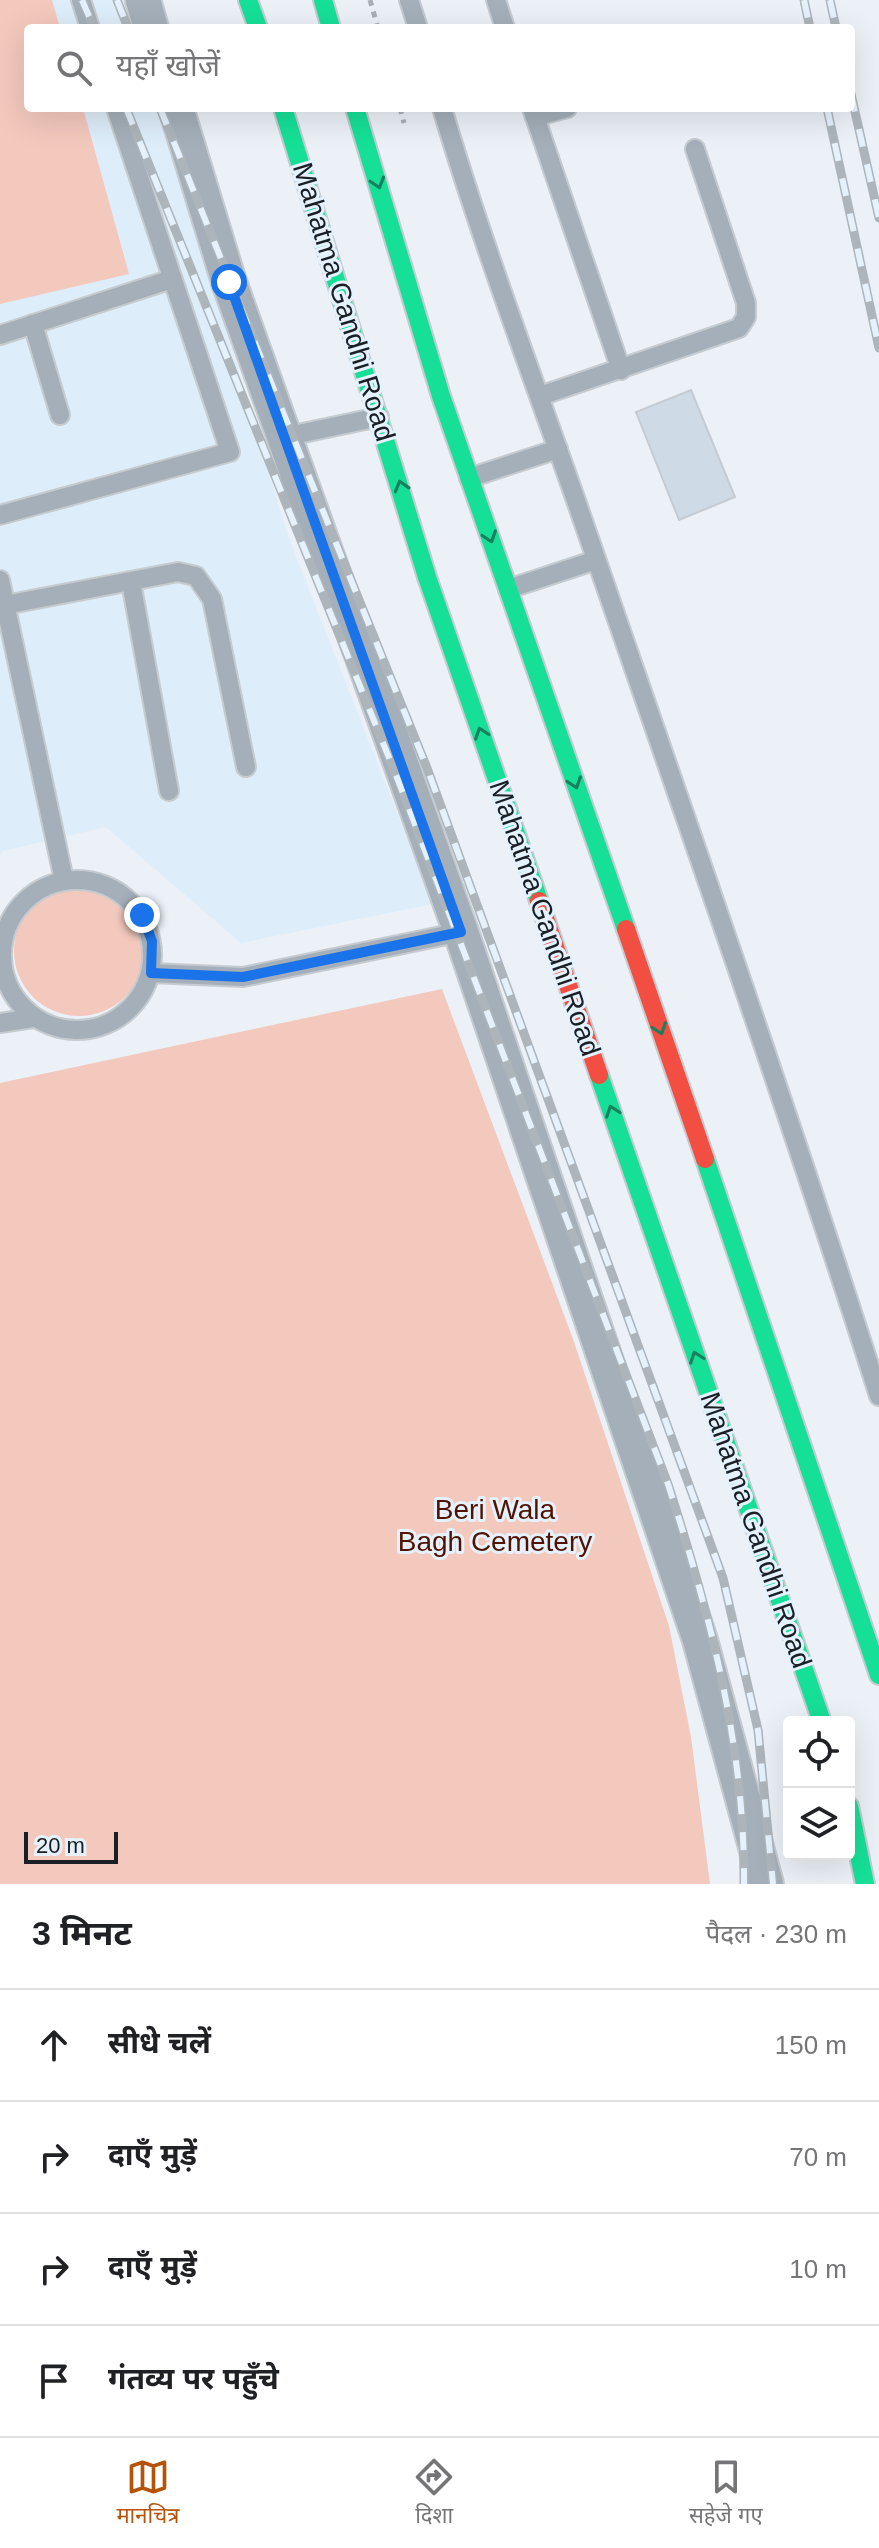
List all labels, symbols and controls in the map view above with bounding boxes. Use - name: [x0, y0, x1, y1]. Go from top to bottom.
- search box: [24, 24, 855, 112]
- icon: search: [52, 46, 96, 90]
- text: यहाँ खोजें: [116, 49, 220, 82]
- street label: Mahatma Gandhi Road: [287, 159, 401, 445]
- one-way arrow: [369, 175, 385, 189]
- route start: [211, 264, 247, 300]
- one-way arrow: [394, 479, 410, 493]
- one-way arrow: [481, 529, 497, 543]
- one-way arrow: [474, 727, 491, 741]
- one-way arrow: [566, 775, 582, 789]
- street label: Mahatma Gandhi Road: [483, 776, 607, 1060]
- route end: [124, 897, 160, 933]
- one-way arrow: [651, 1021, 667, 1035]
- one-way arrow: [605, 1105, 621, 1119]
- one-way arrow: [690, 1351, 706, 1365]
- street label: Mahatma Gandhi Road: [694, 1388, 818, 1672]
- park label: Beri Wala Bagh Cemetery: [398, 1494, 592, 1557]
- map controls: [783, 1716, 855, 1860]
- button: locate: [783, 1716, 855, 1788]
- button: layers: [783, 1788, 855, 1860]
- scale bar: [24, 1828, 118, 1864]
- text: 20 m: [36, 1833, 85, 1858]
- text: 3 मिनट: [32, 1914, 132, 1952]
- text: पैदल · 230 m: [705, 1919, 847, 1949]
- icon: ahead: [32, 2023, 76, 2067]
- text: सीधे चलें: [108, 2026, 211, 2059]
- text: 150 m: [775, 2030, 847, 2060]
- icon: right: [32, 2135, 76, 2179]
- text: दाएँ मुड़ें: [108, 2138, 197, 2171]
- text: 70 m: [789, 2142, 847, 2172]
- icon: right: [32, 2247, 76, 2291]
- text: दाएँ मुड़ें: [108, 2250, 197, 2283]
- text: 10 m: [789, 2254, 847, 2284]
- icon: arrive: [32, 2359, 76, 2403]
- text: गंतव्य पर पहुँचे: [108, 2362, 279, 2395]
- tab: मानचित्र: [116, 2455, 179, 2532]
- tab: दिशा: [412, 2455, 456, 2532]
- tab: सहेजे गए: [689, 2455, 763, 2532]

